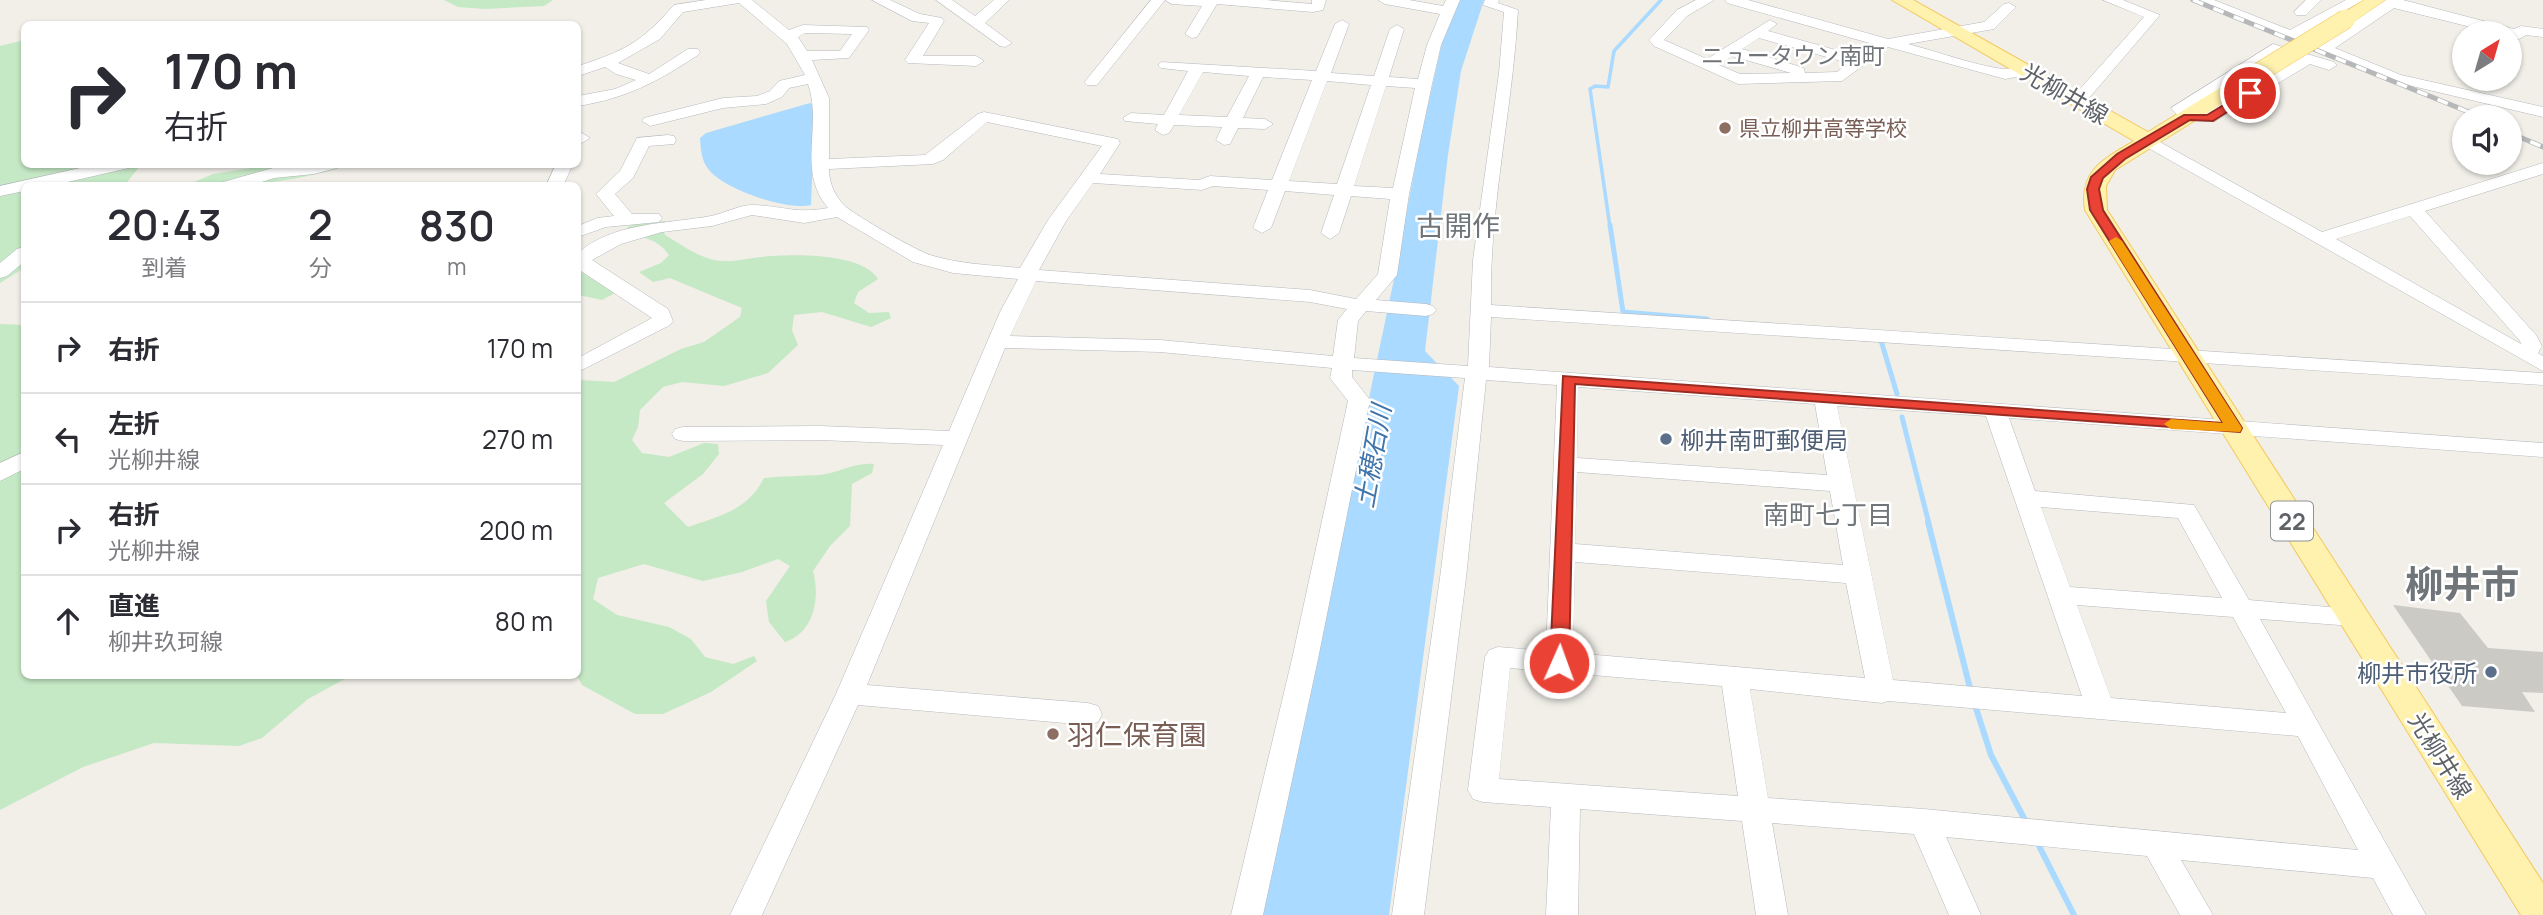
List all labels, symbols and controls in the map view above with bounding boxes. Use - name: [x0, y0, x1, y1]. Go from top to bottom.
- north arrow: [2452, 21, 2522, 91]
- map controls: [2452, 21, 2522, 175]
- text: 170 m: [164, 37, 298, 104]
- district label: ニュータウン南町: [1701, 39, 1885, 71]
- icon: right: [49, 49, 140, 140]
- street label: 光柳井線: [2015, 55, 2115, 131]
- pin: [2220, 63, 2280, 123]
- icon: arrive: [2231, 74, 2269, 112]
- text: 右折: [164, 104, 228, 148]
- button: sound: [2452, 105, 2522, 175]
- place label: 県立柳井高等学校: [1739, 114, 1907, 142]
- marker: 県立柳井高等学校: [1717, 120, 1733, 136]
- text: 20:43: [107, 195, 222, 253]
- text: 2: [308, 195, 333, 253]
- text: 830: [419, 196, 495, 254]
- district label: 古開作: [1416, 206, 1500, 244]
- text: m: [447, 250, 467, 282]
- text: 到着: [141, 251, 187, 283]
- text: 分: [309, 251, 332, 283]
- icon: right: [49, 329, 87, 367]
- text: 170 m: [487, 330, 553, 366]
- text: 右折: [108, 331, 160, 367]
- water label: 土穂石川: [1345, 399, 1399, 510]
- text: 左折: [108, 405, 160, 441]
- icon: left: [49, 420, 87, 458]
- text: 270 m: [482, 421, 553, 457]
- place label: 柳井南町郵便局: [1680, 423, 1848, 456]
- marker: 柳井南町郵便局: [1658, 431, 1674, 447]
- text: 光柳井線: [108, 443, 200, 475]
- text: 右折: [108, 496, 160, 532]
- district label: 南町七丁目: [1763, 496, 1893, 532]
- road number: 22: [2271, 502, 2313, 540]
- icon: right: [49, 511, 87, 549]
- text: 200 m: [479, 512, 553, 548]
- text: 光柳井線: [108, 534, 200, 566]
- district label: 柳井市: [2405, 557, 2519, 609]
- text: 直進: [108, 587, 160, 623]
- icon: ahead: [49, 602, 87, 640]
- text: 80 m: [495, 603, 553, 639]
- text: 柳井玖珂線: [108, 625, 223, 657]
- position arrow: [1522, 626, 1596, 700]
- place label: 柳井市役所: [2357, 656, 2477, 689]
- marker: 柳井市役所: [2483, 664, 2499, 680]
- street label: 光柳井線: [2402, 706, 2480, 804]
- place label: 羽仁保育園: [1067, 715, 1207, 753]
- marker: 羽仁保育園: [1045, 726, 1061, 742]

